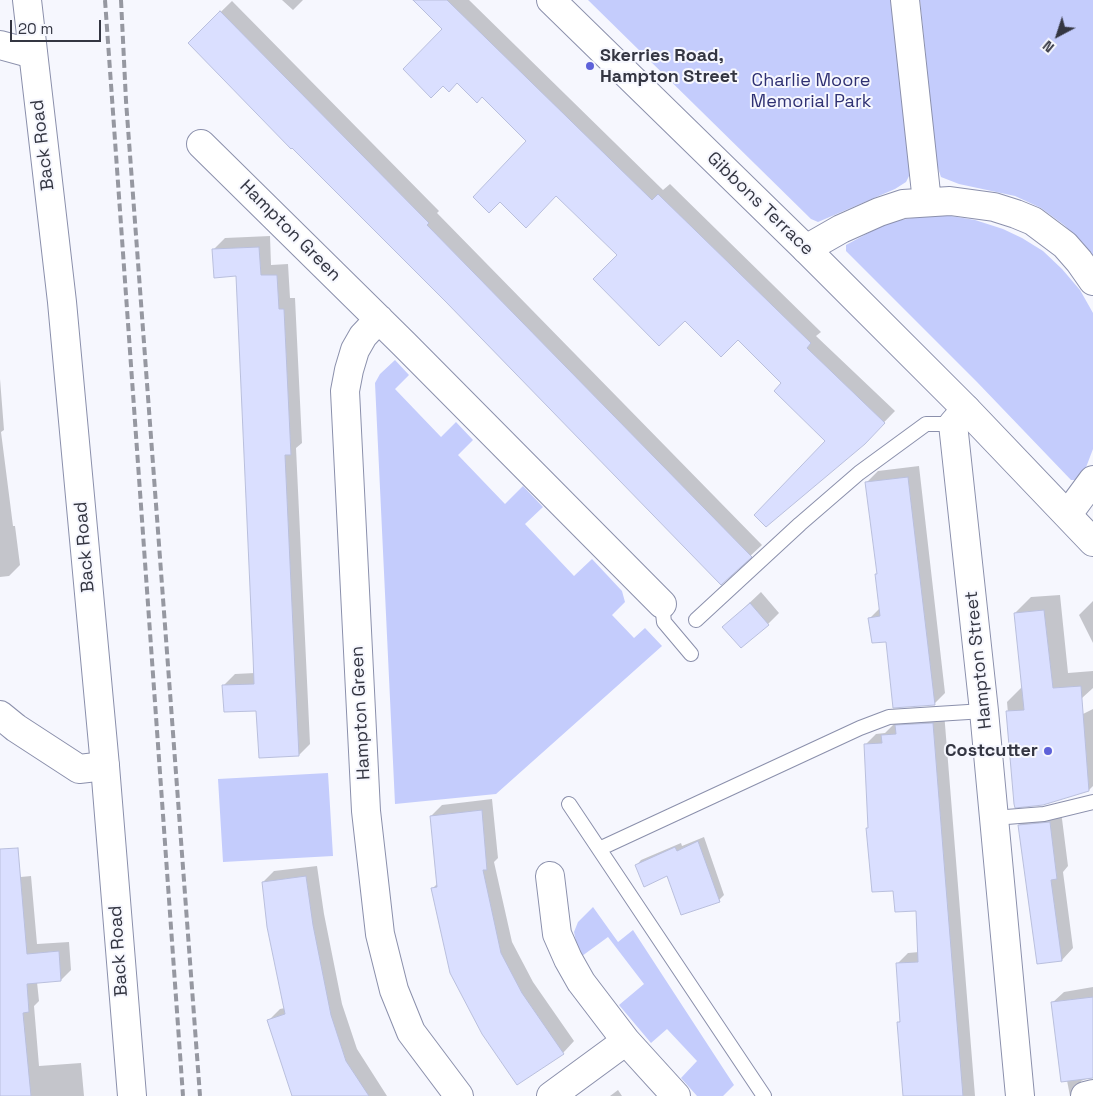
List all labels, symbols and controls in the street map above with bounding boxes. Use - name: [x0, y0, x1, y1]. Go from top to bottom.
- scale bar: [12, 10, 104, 42]
- north arrow: [1033, 10, 1083, 60]
- text: 20 m: [18, 19, 53, 38]
- text: N: [1039, 37, 1058, 56]
- place label: Skerries Road, Hampton Street: [600, 45, 738, 88]
- marker: Skerries Road, Hampton Street: [584, 60, 596, 72]
- park label: Charlie Moore Memorial Park: [751, 70, 871, 112]
- street label: Back Road: [27, 98, 59, 192]
- street label: Gibbons Terrace: [702, 148, 818, 260]
- street label: Hampton Green: [235, 176, 345, 286]
- street label: Back Road: [70, 501, 100, 593]
- street label: Hampton Street: [961, 590, 997, 730]
- street label: Hampton Green: [347, 645, 375, 781]
- place label: Costcutter: [945, 740, 1038, 762]
- marker: Costcutter: [1042, 745, 1054, 757]
- street label: Back Road: [105, 905, 133, 997]

